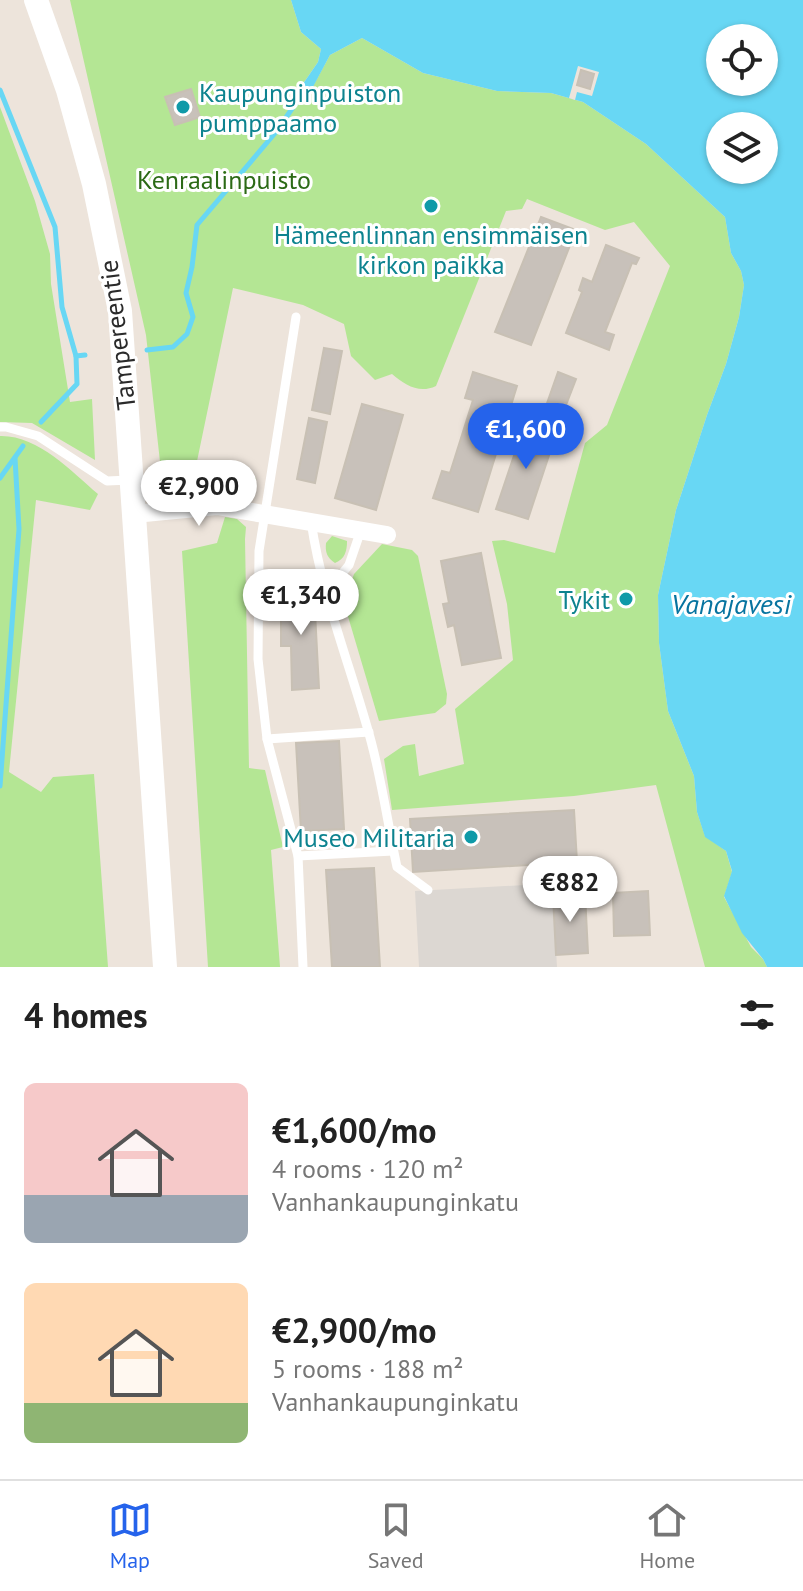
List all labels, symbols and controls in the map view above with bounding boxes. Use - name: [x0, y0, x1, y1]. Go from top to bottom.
- map controls: [706, 24, 778, 184]
- button: locate: [706, 24, 778, 96]
- place label: Kaupunginpuiston pumppaamo: [199, 76, 401, 139]
- marker: Kaupunginpuiston pumppaamo: [174, 98, 192, 116]
- button: layers: [706, 112, 778, 184]
- park label: Kenraalinpuisto: [137, 163, 311, 196]
- marker: Hämeenlinnan ensimmäisen kirkon paikka: [422, 197, 440, 215]
- place label: Hämeenlinnan ensimmäisen kirkon paikka: [274, 218, 588, 281]
- street label: Tampereentie: [91, 258, 143, 412]
- pin: €1,600: [461, 403, 591, 471]
- text: €1,600: [486, 412, 566, 445]
- pin: €2,900: [134, 460, 264, 528]
- text: €2,900: [159, 469, 239, 502]
- pin: €1,340: [236, 569, 366, 637]
- text: €1,340: [261, 578, 341, 611]
- place label: Tykit: [559, 583, 610, 616]
- water label: Vanajavesi: [671, 585, 792, 622]
- marker: Tykit: [617, 590, 635, 608]
- place label: Museo Militaria: [283, 821, 455, 854]
- marker: Museo Militaria: [462, 828, 480, 846]
- pin: €882: [523, 856, 617, 924]
- text: €882: [541, 865, 599, 898]
- text: 4 homes: [24, 993, 148, 1037]
- icon: filters: [735, 993, 779, 1037]
- text: €1,600/mo: [272, 1108, 436, 1152]
- icon: home: [88, 1115, 184, 1211]
- text: 4 rooms · 120 m²: [272, 1152, 464, 1185]
- text: Vanhankaupunginkatu: [272, 1185, 519, 1218]
- text: €2,900/mo: [272, 1308, 436, 1352]
- icon: home: [88, 1315, 184, 1411]
- text: 5 rooms · 188 m²: [272, 1352, 464, 1385]
- text: Vanhankaupunginkatu: [272, 1385, 519, 1418]
- tab: Map: [108, 1498, 152, 1574]
- tab: Saved: [368, 1498, 424, 1574]
- tab: Home: [639, 1498, 695, 1574]

